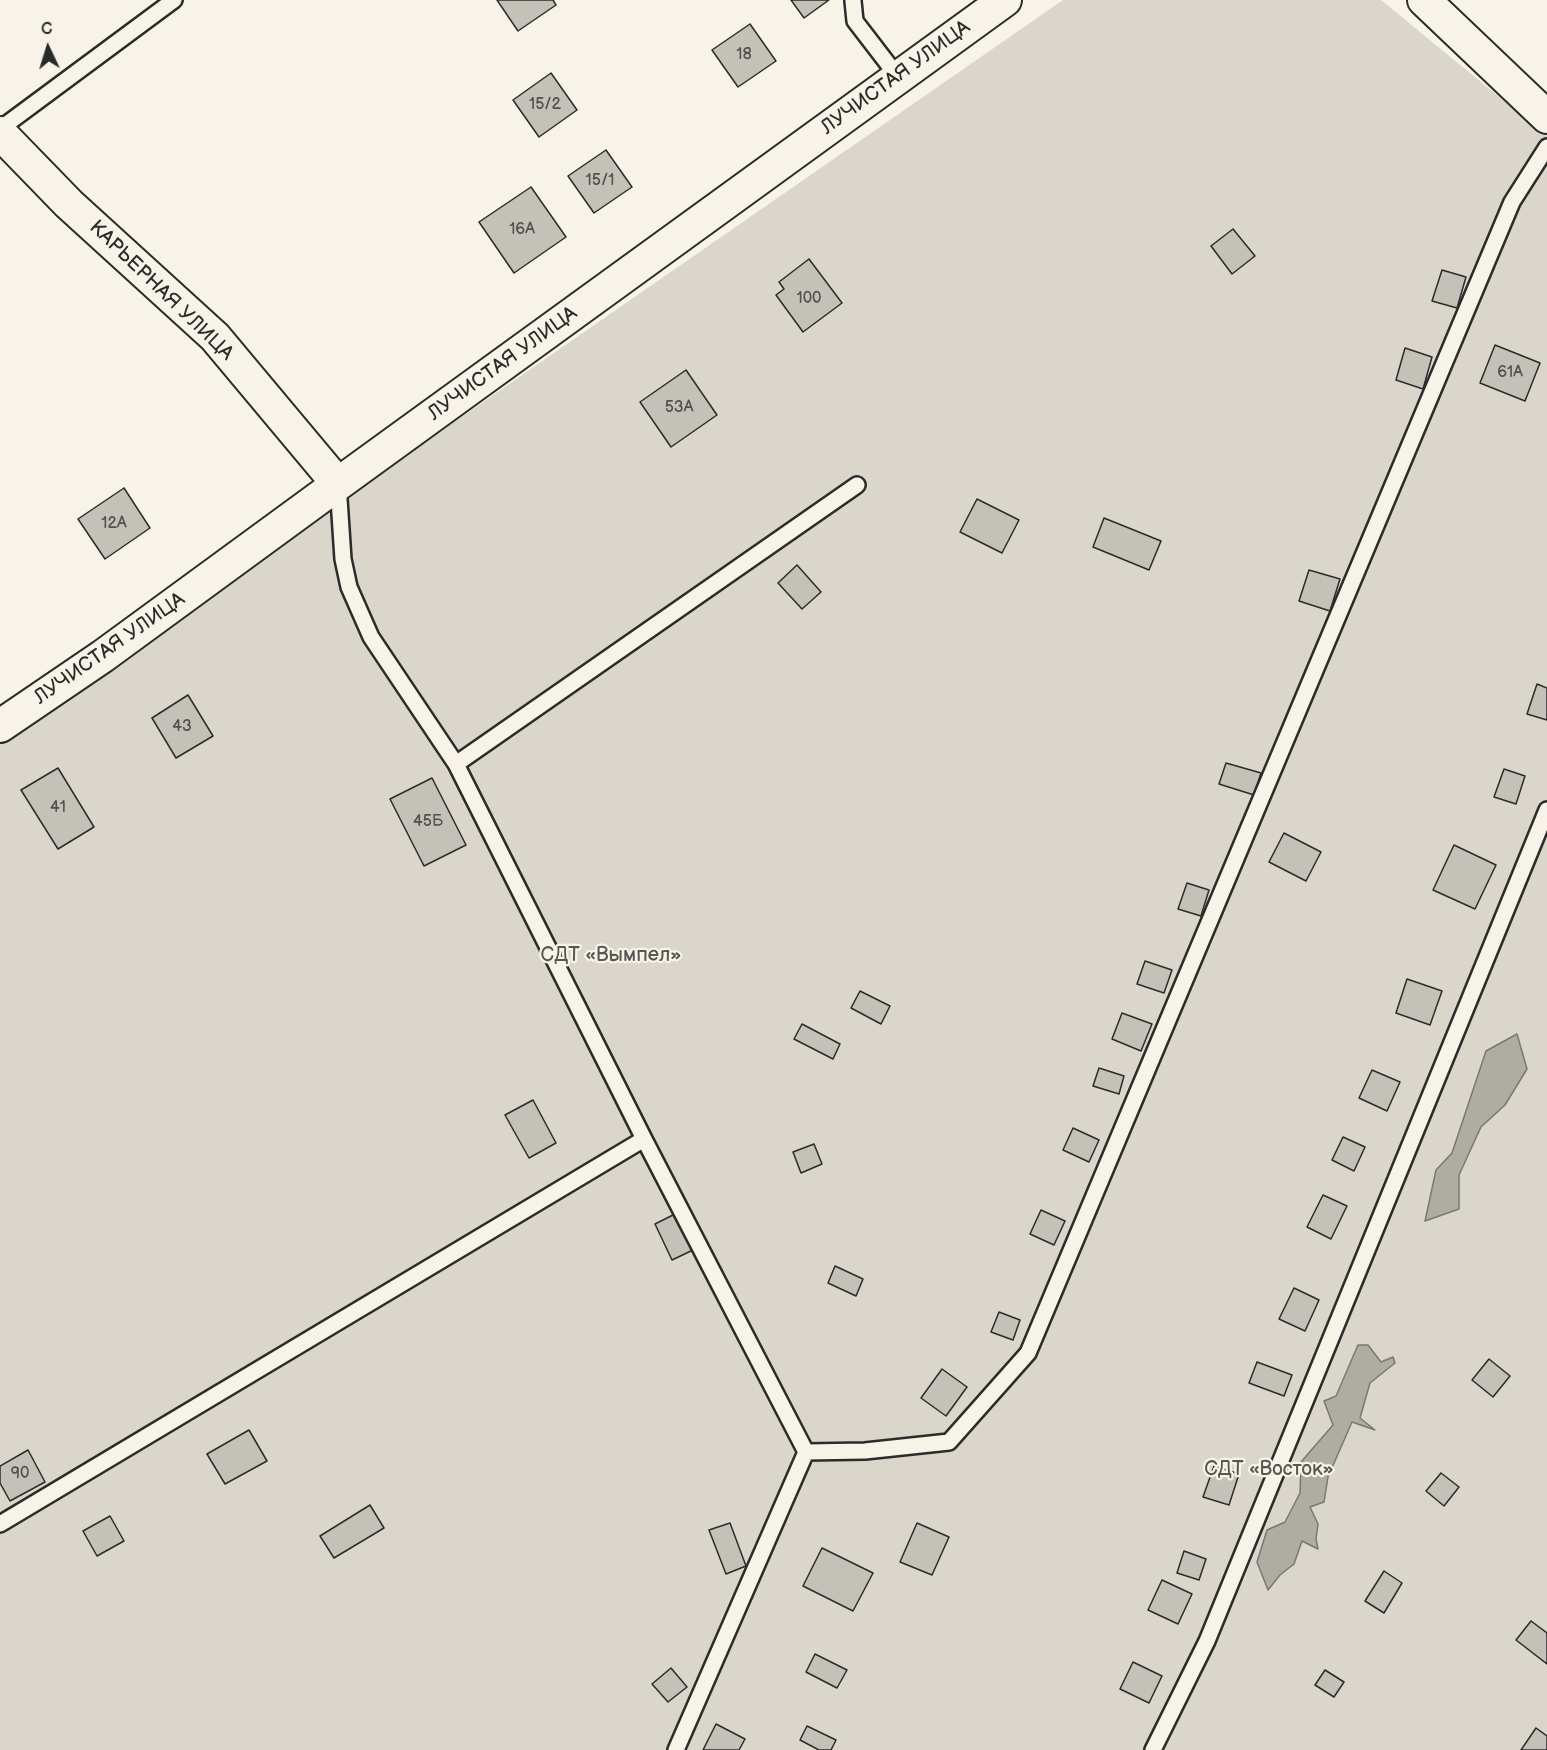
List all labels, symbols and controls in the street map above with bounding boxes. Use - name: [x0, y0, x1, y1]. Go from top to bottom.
- street label: ЛУЧИСТАЯ УЛИЦА: [817, 16, 975, 140]
- north arrow: [18, 18, 78, 78]
- text: С: [40, 20, 53, 39]
- house number: 18: [736, 45, 752, 65]
- house number: 15/2: [529, 95, 561, 115]
- house number: 15/1: [586, 171, 614, 191]
- street label: КАРЬЕРНАЯ УЛИЦА: [84, 216, 238, 366]
- house number: 16А: [509, 220, 535, 240]
- house number: 100: [796, 289, 822, 309]
- street label: ЛУЧИСТАЯ УЛИЦА: [424, 302, 582, 426]
- house number: 61А: [1497, 363, 1523, 383]
- house number: 53А: [665, 398, 693, 418]
- house number: 12А: [101, 514, 127, 534]
- street label: ЛУЧИСТАЯ УЛИЦА: [30, 588, 190, 710]
- house number: 43: [172, 717, 192, 737]
- house number: 41: [50, 798, 66, 818]
- house number: 45Б: [413, 812, 443, 832]
- park label: СДТ «Вымпел»: [541, 944, 681, 968]
- park label: СДТ «Восток»: [1204, 1458, 1334, 1482]
- house number: 90: [11, 1464, 29, 1484]

